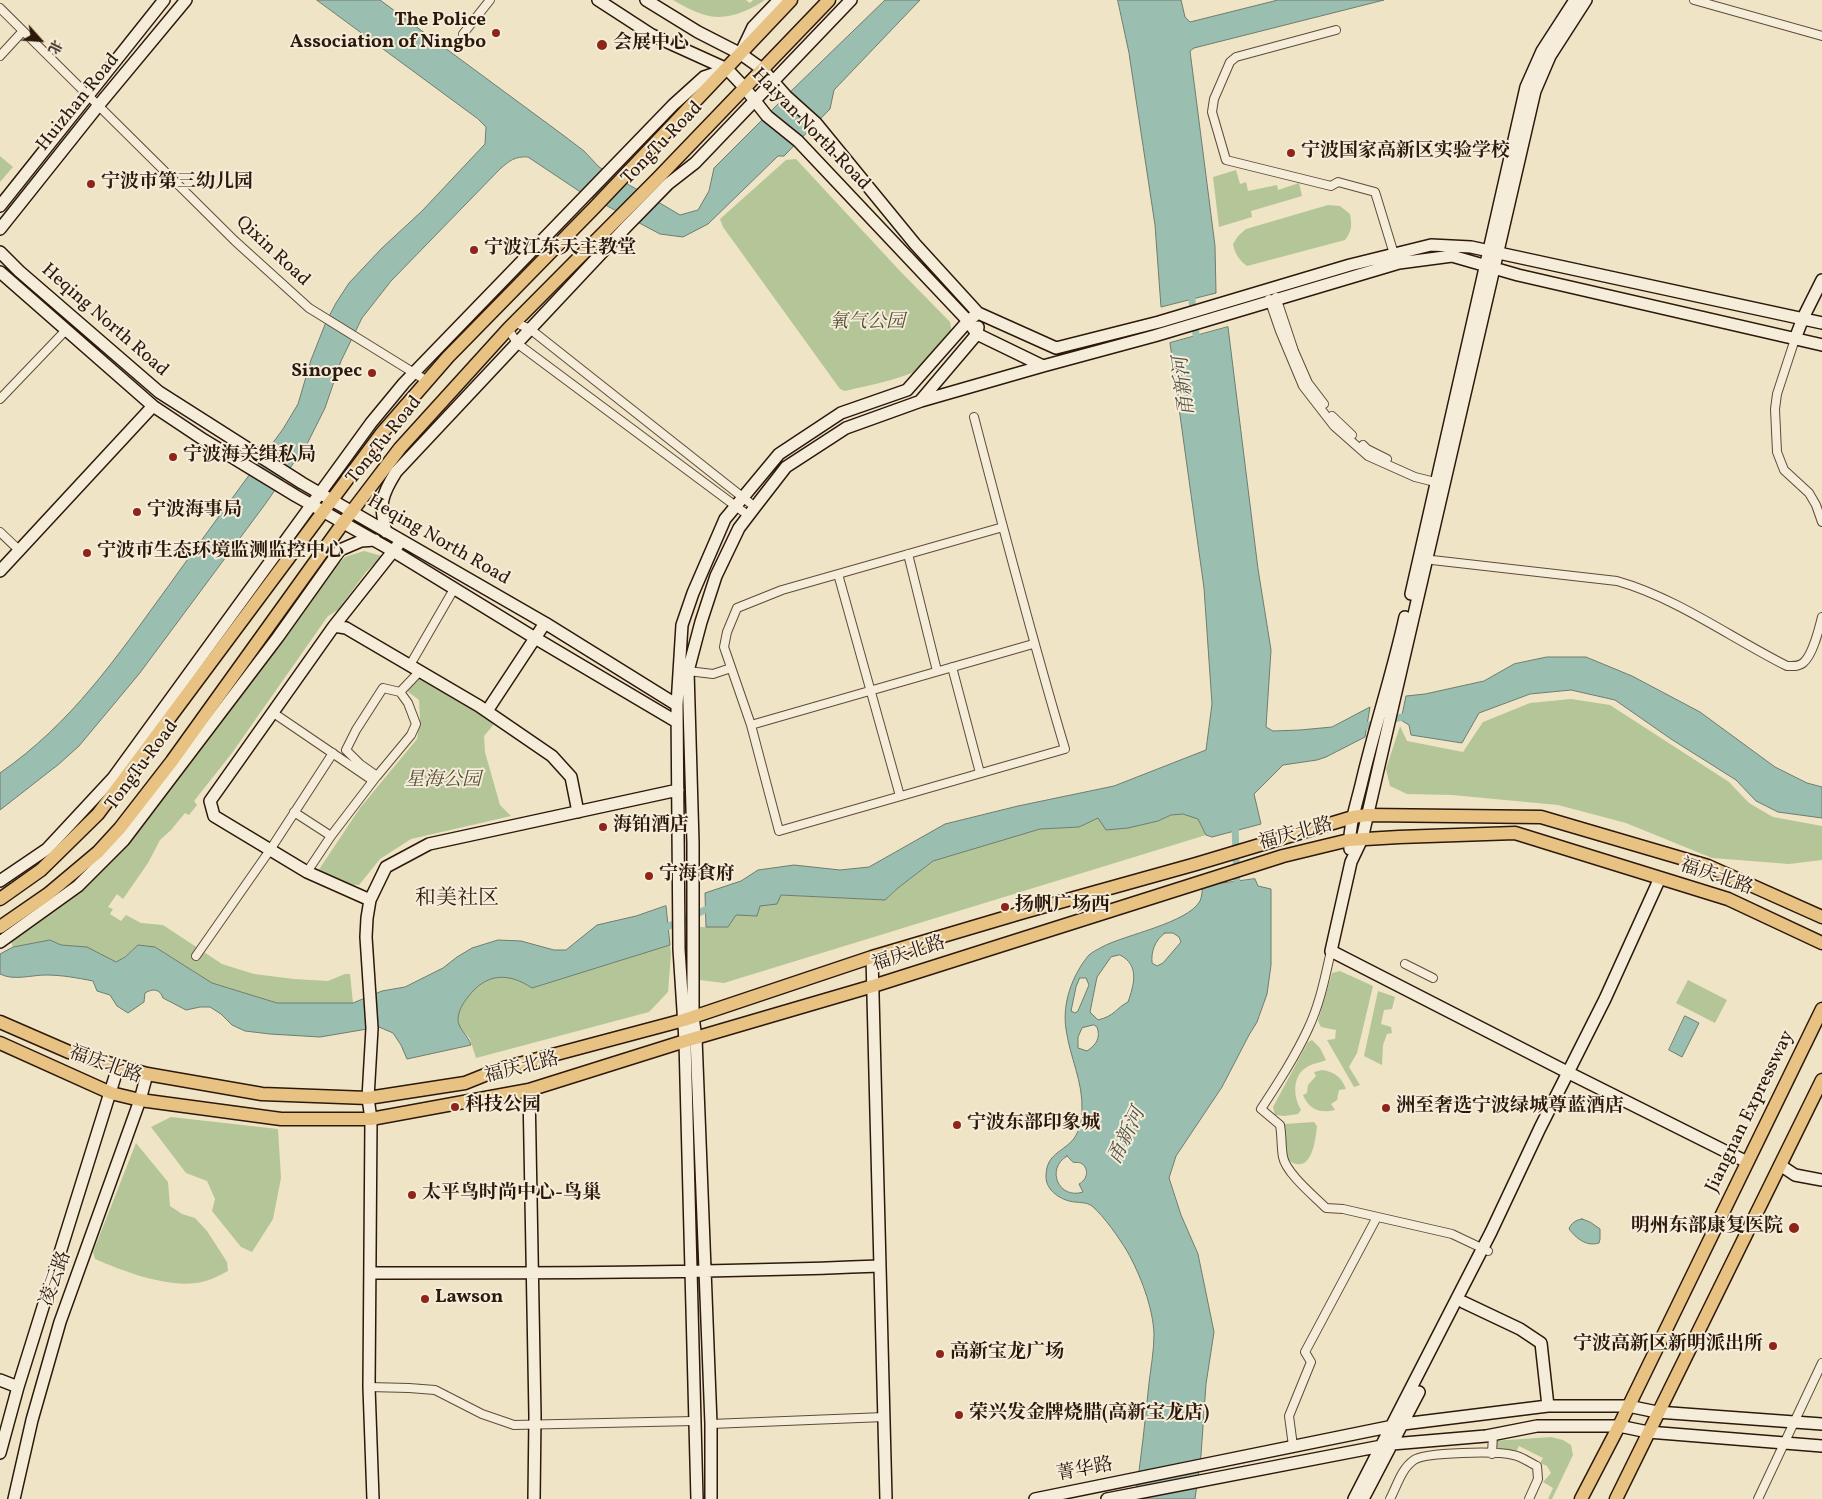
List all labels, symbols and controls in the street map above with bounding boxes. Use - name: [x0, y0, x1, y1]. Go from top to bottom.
- place label: The Police Association of Ningbo: [290, 11, 486, 55]
- north arrow: [15, 15, 65, 65]
- marker: The Police Association of Ningbo: [490, 27, 502, 39]
- place label: 会展中心: [613, 34, 689, 56]
- text: 北: [42, 36, 66, 57]
- marker: 会展中心: [595, 38, 609, 52]
- street label: Huizhan Road: [33, 50, 125, 156]
- street label: Haiyan North Road: [746, 64, 874, 196]
- street label: TongTu Road: [618, 98, 708, 190]
- place label: 宁波国家高新区实验学校: [1301, 142, 1510, 164]
- marker: 宁波国家高新区实验学校: [1285, 147, 1297, 159]
- place label: 宁波市第三幼儿园: [101, 173, 253, 195]
- marker: 宁波市第三幼儿园: [85, 178, 97, 190]
- street label: Qixin Road: [230, 212, 314, 292]
- place label: 宁波江东天主教堂: [484, 239, 636, 261]
- marker: 宁波江东天主教堂: [468, 244, 480, 256]
- street label: Heqing North Road: [36, 260, 172, 382]
- park label: 氧气公园: [829, 313, 905, 335]
- water label: 甬新河: [1170, 355, 1202, 417]
- place label: Sinopec: [291, 362, 362, 384]
- marker: Sinopec: [366, 367, 378, 379]
- street label: TongTu Road: [342, 392, 428, 490]
- place label: 宁波海关缉私局: [183, 446, 316, 468]
- marker: 宁波海关缉私局: [167, 451, 179, 463]
- street label: Heqing North Road: [363, 491, 513, 591]
- place label: 宁波海事局: [147, 501, 242, 523]
- marker: 宁波海事局: [131, 506, 143, 518]
- place label: 宁波市生态环境监测监控中心: [97, 542, 344, 564]
- marker: 宁波市生态环境监测监控中心: [81, 547, 93, 559]
- street label: TongTu Road: [102, 716, 184, 816]
- park label: 星海公园: [405, 771, 481, 793]
- street label: 福庆北路: [1256, 814, 1336, 856]
- place label: 海铂酒店: [613, 816, 689, 838]
- marker: 海铂酒店: [597, 821, 609, 833]
- street label: 福庆北路: [1676, 855, 1756, 901]
- place label: 宁海食府: [659, 865, 735, 887]
- marker: 宁海食府: [643, 870, 655, 882]
- district label: 和美社区: [415, 887, 499, 913]
- place label: 扬帆广场西: [1015, 896, 1110, 918]
- marker: 扬帆广场西: [999, 901, 1011, 913]
- street label: 福庆北路: [869, 932, 949, 978]
- street label: Jiangnan Expressway: [1702, 1027, 1800, 1197]
- street label: 福庆北路: [65, 1042, 145, 1090]
- street label: 福庆北路: [482, 1049, 562, 1089]
- place label: 科技公园: [465, 1096, 541, 1118]
- place label: 洲至奢选宁波绿城尊蓝酒店: [1396, 1097, 1624, 1119]
- marker: 科技公园: [449, 1101, 461, 1113]
- marker: 洲至奢选宁波绿城尊蓝酒店: [1380, 1102, 1392, 1114]
- water label: 甬新河: [1104, 1105, 1152, 1169]
- place label: 宁波东部印象城: [967, 1114, 1100, 1136]
- marker: 宁波东部印象城: [951, 1119, 963, 1131]
- place label: 太平鸟时尚中心-鸟巢: [422, 1184, 601, 1206]
- marker: 太平鸟时尚中心-鸟巢: [406, 1189, 418, 1201]
- place label: 明州东部康复医院: [1631, 1217, 1783, 1239]
- marker: 明州东部康复医院: [1787, 1221, 1801, 1235]
- street label: 凌云路: [37, 1248, 77, 1310]
- place label: Lawson: [435, 1288, 503, 1310]
- marker: Lawson: [419, 1293, 431, 1305]
- place label: 宁波高新区新明派出所: [1573, 1335, 1763, 1357]
- marker: 宁波高新区新明派出所: [1767, 1340, 1779, 1352]
- place label: 高新宝龙广场: [950, 1343, 1064, 1365]
- marker: 高新宝龙广场: [934, 1348, 946, 1360]
- place label: 荣兴发金牌烧腊(高新宝龙店): [969, 1404, 1209, 1426]
- marker: 荣兴发金牌烧腊(高新宝龙店): [953, 1409, 965, 1421]
- street label: 菁华路: [1055, 1454, 1115, 1488]

